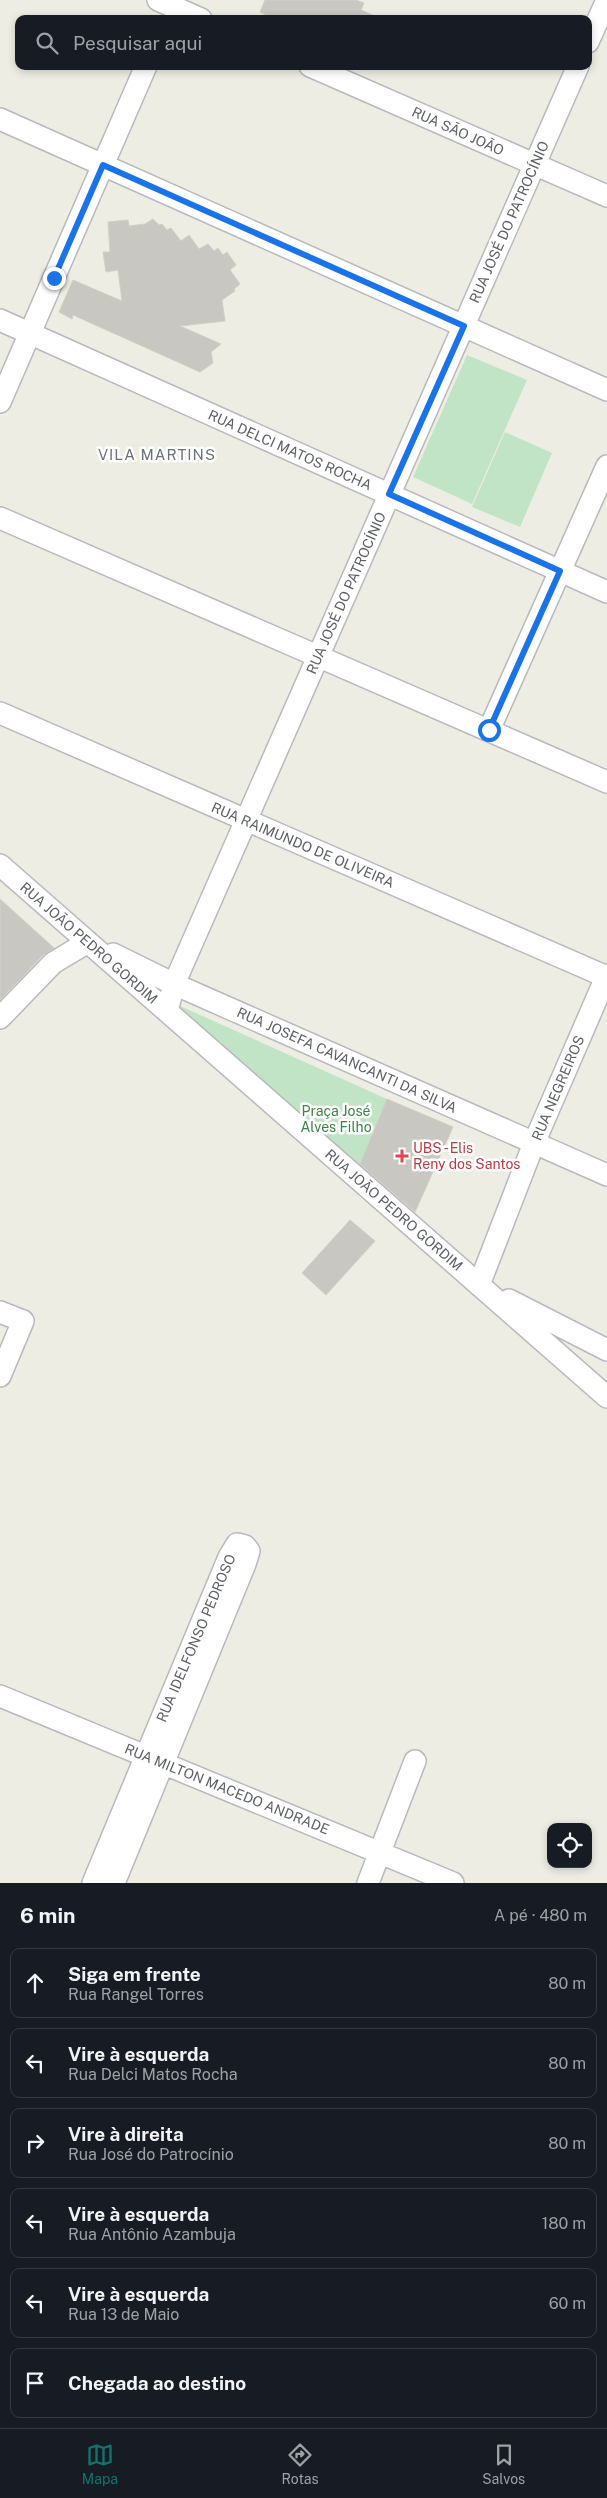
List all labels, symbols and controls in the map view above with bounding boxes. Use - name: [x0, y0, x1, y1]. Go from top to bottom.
- search box: [15, 15, 592, 70]
- icon: search: [33, 29, 61, 57]
- text: Pesquisar aqui: [73, 32, 202, 54]
- street label: RUA SÃO JOÃO: [409, 103, 507, 158]
- street label: RUA JOSÉ DO PATROCÍNIO: [465, 138, 552, 305]
- route end: [43, 267, 66, 290]
- street label: RUA DELCI MATOS ROCHA: [206, 407, 374, 493]
- district label: VILA MARTINS: [98, 446, 216, 463]
- street label: RUA JOSÉ DO PATROCÍNIO: [302, 509, 389, 676]
- route start: [478, 719, 501, 742]
- street label: RUA RAIMUNDO DE OLIVEIRA: [209, 799, 397, 891]
- street label: RUA JOÃO PEDRO GORDIM: [17, 878, 162, 1007]
- street label: RUA JOSEFA CAVANCANTI DA SILVA: [235, 1004, 459, 1116]
- street label: RUA NEGREIROS: [529, 1033, 587, 1143]
- park label: Praça José Alves Filho: [300, 1103, 372, 1135]
- place label: UBS - Elis Reny dos Santos: [413, 1140, 520, 1172]
- street label: RUA JOÃO PEDRO GORDIM: [322, 1145, 467, 1274]
- marker: UBS - Elis Reny dos Santos: [395, 1149, 409, 1163]
- street label: RUA IDELFONSO PEDROSO: [153, 1552, 239, 1724]
- street label: RUA MILTON MACEDO ANDRADE: [122, 1741, 332, 1837]
- map controls: [547, 1823, 592, 1868]
- button: locate: [547, 1823, 592, 1868]
- text: 6 min: [20, 1903, 76, 1928]
- text: A pé · 480 m: [494, 1906, 587, 1925]
- text: Siga em frente: [68, 1963, 201, 1985]
- icon: ahead: [21, 1969, 49, 1997]
- text: 80 m: [548, 1974, 586, 1993]
- text: Rua Rangel Torres: [68, 1985, 204, 2004]
- text: Vire à esquerda: [68, 2043, 209, 2065]
- icon: left: [21, 2049, 49, 2077]
- text: 80 m: [548, 2054, 586, 2073]
- text: Rua Delci Matos Rocha: [68, 2065, 238, 2084]
- text: Vire à direita: [68, 2123, 184, 2145]
- icon: right: [21, 2129, 49, 2157]
- text: 80 m: [548, 2134, 586, 2153]
- text: Rua José do Patrocínio: [68, 2145, 234, 2164]
- text: Vire à esquerda: [68, 2203, 209, 2225]
- icon: left: [21, 2209, 49, 2237]
- text: 180 m: [542, 2214, 586, 2233]
- text: Rua Antônio Azambuja: [68, 2225, 236, 2244]
- text: Vire à esquerda: [68, 2283, 209, 2305]
- icon: left: [21, 2289, 49, 2317]
- text: 60 m: [549, 2294, 586, 2313]
- text: Rua 13 de Maio: [68, 2305, 179, 2324]
- icon: arrive: [21, 2369, 49, 2397]
- text: Chegada ao destino: [68, 2372, 246, 2394]
- tab: Mapa: [82, 2441, 118, 2487]
- tab: Rotas: [282, 2441, 319, 2487]
- tab: Salvos: [482, 2441, 525, 2487]

